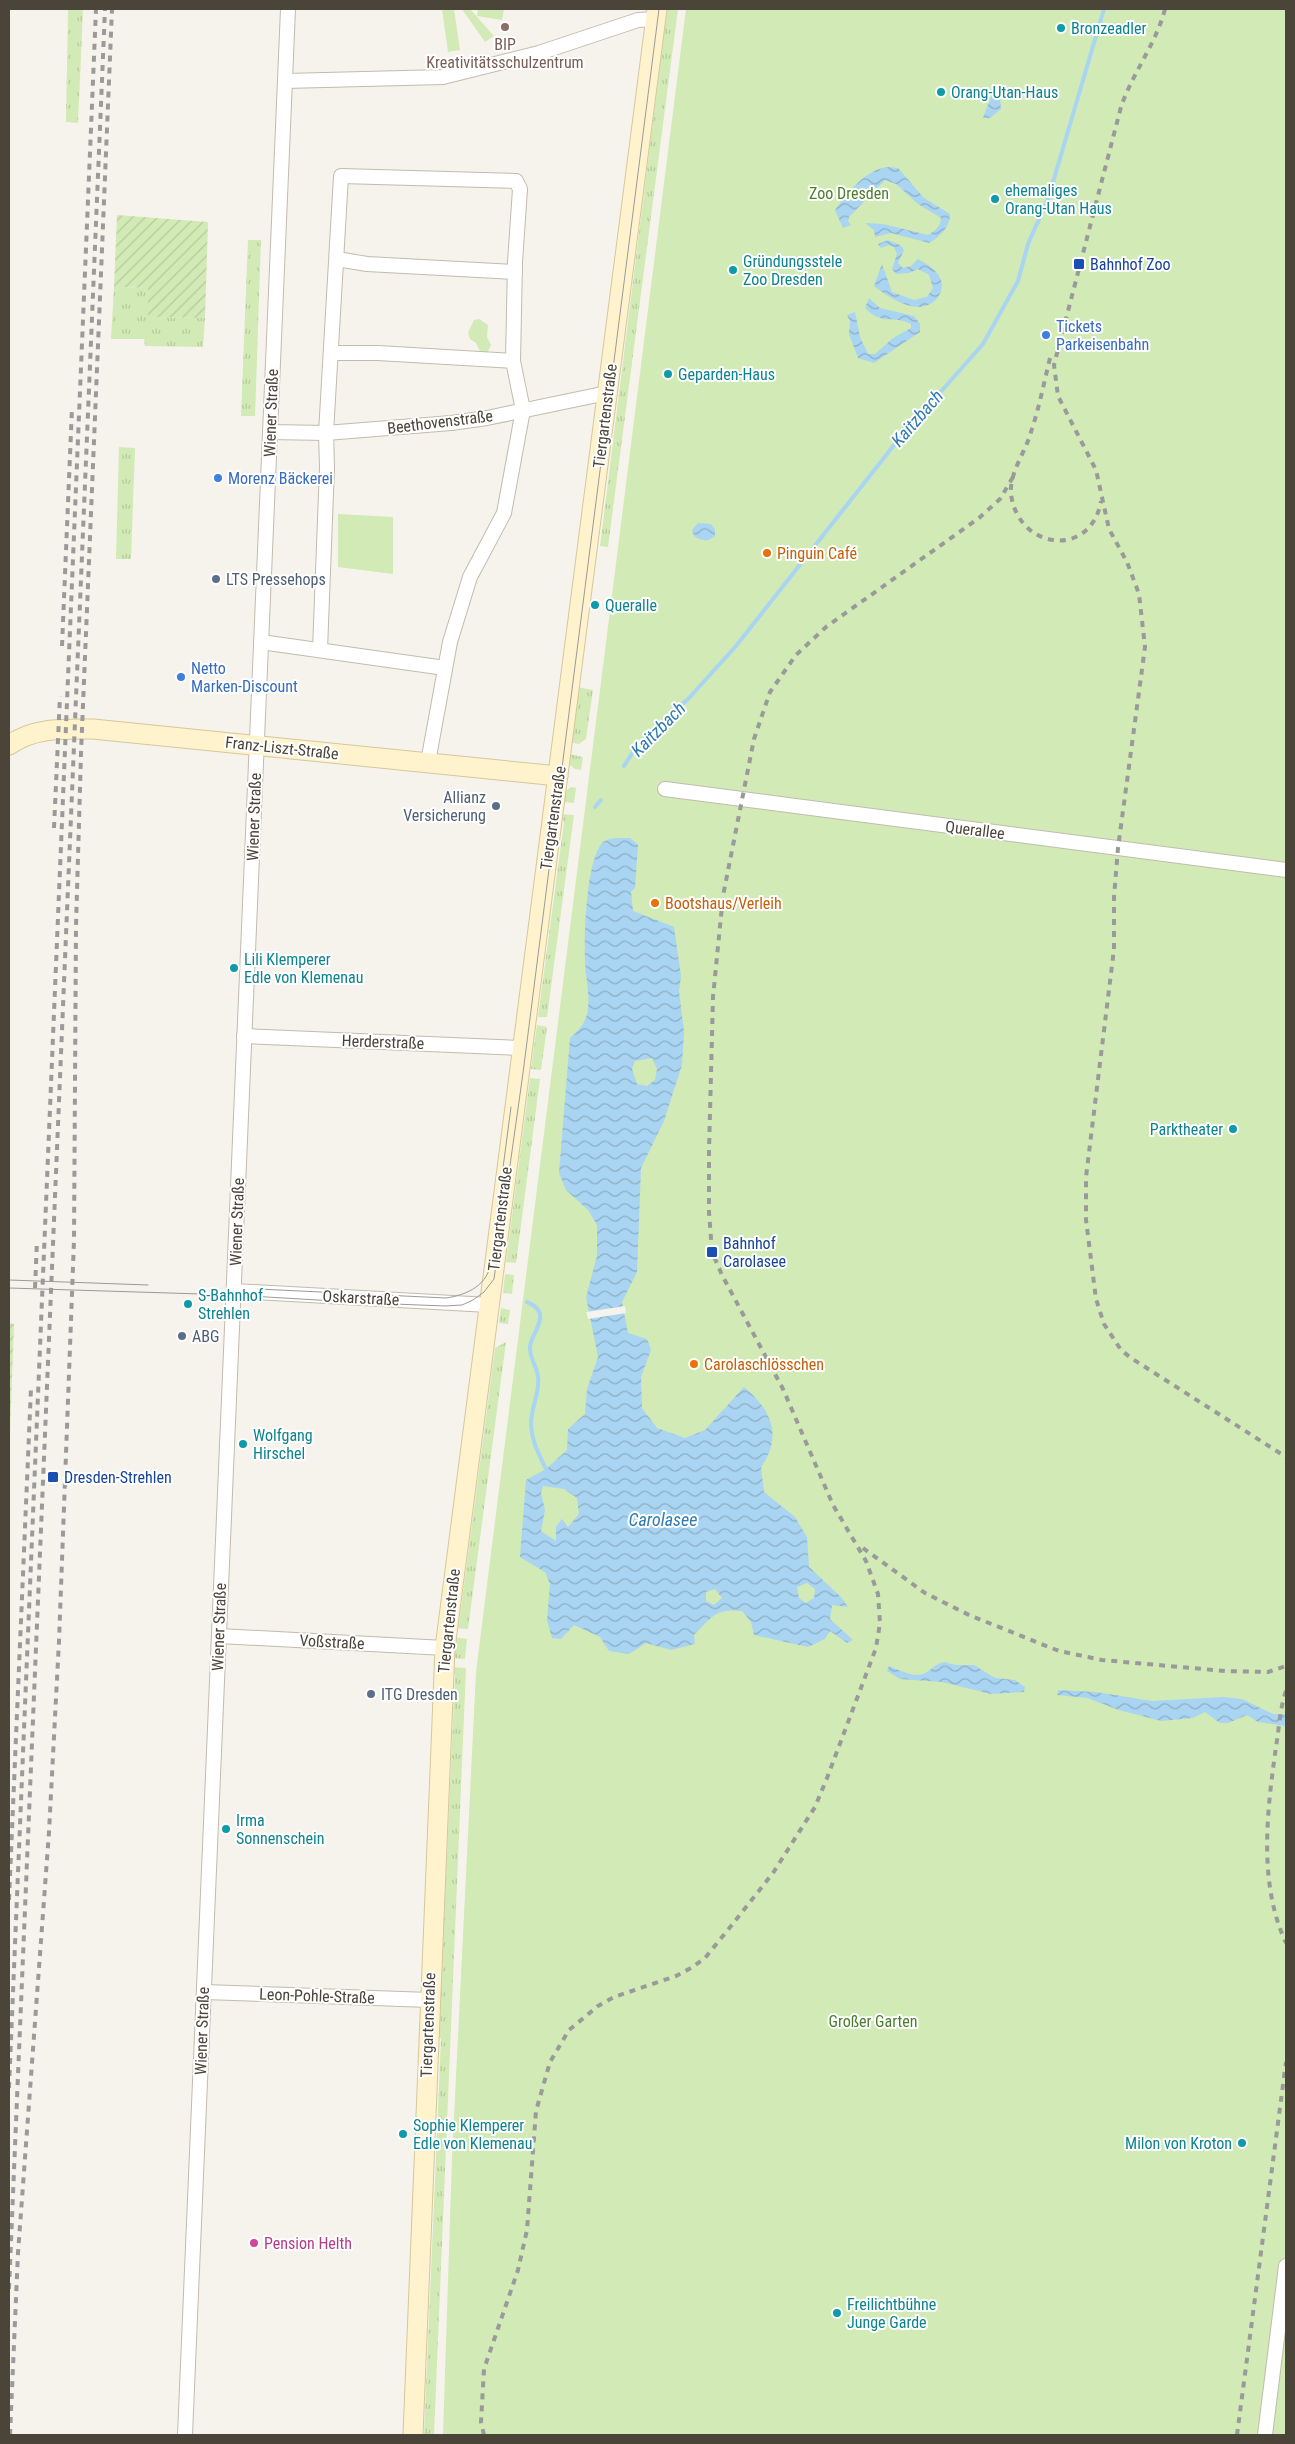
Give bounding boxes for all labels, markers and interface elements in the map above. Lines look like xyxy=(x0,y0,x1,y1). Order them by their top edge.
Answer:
place label: Bronzeadler xyxy=(1071,19,1146,38)
marker: BIP Kreativitätsschulzentrum xyxy=(499,21,511,33)
marker: Bronzeadler xyxy=(1055,22,1067,34)
place label: BIP Kreativitätsschulzentrum xyxy=(426,35,584,72)
place label: Orang-Utan-Haus xyxy=(951,83,1058,102)
marker: Orang-Utan-Haus xyxy=(935,86,947,98)
place label: ehemaliges Orang-Utan Haus xyxy=(1005,181,1112,218)
park label: Zoo Dresden xyxy=(809,184,889,203)
marker: ehemaliges Orang-Utan Haus xyxy=(989,193,1001,205)
place label: Gründungsstele Zoo Dresden xyxy=(743,252,842,289)
place label: Bahnhof Zoo xyxy=(1090,255,1171,274)
marker: Bahnhof Zoo xyxy=(1072,257,1086,271)
marker: Gründungsstele Zoo Dresden xyxy=(727,264,739,276)
place label: Tickets Parkeisenbahn xyxy=(1056,317,1149,354)
marker: Tickets Parkeisenbahn xyxy=(1040,329,1052,341)
street label: Tiergartenstraße xyxy=(589,363,621,469)
place label: Geparden-Haus xyxy=(678,365,775,384)
marker: Geparden-Haus xyxy=(662,368,674,380)
street label: Wiener Straße xyxy=(260,369,282,457)
water label: Kaitzbach xyxy=(887,385,947,451)
street label: Beethovenstraße xyxy=(386,406,494,438)
place label: Morenz Bäckerei xyxy=(228,469,333,488)
marker: Morenz Bäckerei xyxy=(212,472,224,484)
place label: Pinguin Café xyxy=(777,544,857,563)
marker: Pinguin Café xyxy=(761,547,773,559)
place label: LTS Pressehops xyxy=(226,570,326,589)
marker: LTS Pressehops xyxy=(210,573,222,585)
place label: Queralle xyxy=(605,596,657,615)
marker: Queralle xyxy=(589,599,601,611)
place label: Netto Marken-Discount xyxy=(191,659,298,696)
marker: Netto Marken-Discount xyxy=(175,671,187,683)
water label: Kaitzbach xyxy=(626,697,690,761)
street label: Franz-Liszt-Straße xyxy=(224,733,340,763)
street label: Tiergartenstraße xyxy=(536,765,570,871)
street label: Wiener Straße xyxy=(243,773,265,861)
place label: Allianz Versicherung xyxy=(403,788,486,825)
marker: Allianz Versicherung xyxy=(490,800,502,812)
street label: Querallee xyxy=(944,817,1006,843)
place label: Bootshaus/Verleih xyxy=(665,894,782,913)
marker: Bootshaus/Verleih xyxy=(649,897,661,909)
place label: Lili Klemperer Edle von Klemenau xyxy=(244,950,363,987)
marker: Lili Klemperer Edle von Klemenau xyxy=(228,962,240,974)
street label: Herderstraße xyxy=(341,1031,425,1053)
place label: Parktheater xyxy=(1150,1120,1223,1139)
marker: Parktheater xyxy=(1227,1123,1239,1135)
street label: Tiergartenstraße xyxy=(484,1166,516,1272)
street label: Wiener Straße xyxy=(226,1178,248,1266)
place label: Bahnhof Carolasee xyxy=(723,1234,786,1271)
marker: Bahnhof Carolasee xyxy=(705,1245,719,1259)
place label: S-Bahnhof Strehlen xyxy=(198,1286,263,1323)
street label: Oskarstraße xyxy=(322,1287,400,1309)
marker: S-Bahnhof Strehlen xyxy=(182,1298,194,1310)
place label: ABG xyxy=(192,1327,219,1346)
marker: ABG xyxy=(176,1330,188,1342)
place label: Carolaschlösschen xyxy=(704,1355,824,1374)
marker: Carolaschlösschen xyxy=(688,1358,700,1370)
place label: Wolfgang Hirschel xyxy=(253,1426,313,1463)
marker: Wolfgang Hirschel xyxy=(237,1438,249,1450)
place label: Dresden-Strehlen xyxy=(64,1468,172,1487)
marker: Dresden-Strehlen xyxy=(46,1470,60,1484)
water label: Carolasee xyxy=(629,1509,697,1530)
street label: Tiergartenstraße xyxy=(434,1568,464,1674)
street label: Wiener Straße xyxy=(208,1583,230,1671)
street label: Voßstraße xyxy=(299,1631,365,1653)
place label: ITG Dresden xyxy=(381,1685,458,1704)
marker: ITG Dresden xyxy=(365,1688,377,1700)
place label: Irma Sonnenschein xyxy=(236,1811,324,1848)
marker: Irma Sonnenschein xyxy=(220,1823,232,1835)
street label: Tiergartenstraße xyxy=(417,1972,439,2078)
street label: Leon-Pohle-Straße xyxy=(259,1984,375,2008)
street label: Wiener Straße xyxy=(191,1987,213,2075)
park label: Großer Garten xyxy=(829,2012,917,2031)
place label: Sophie Klemperer Edle von Klemenau xyxy=(413,2116,532,2153)
marker: Sophie Klemperer Edle von Klemenau xyxy=(397,2128,409,2140)
place label: Milon von Kroton xyxy=(1125,2134,1232,2153)
marker: Milon von Kroton xyxy=(1236,2137,1248,2149)
place label: Pension Helth xyxy=(264,2234,352,2253)
marker: Pension Helth xyxy=(248,2237,260,2249)
place label: Freilichtbühne Junge Garde xyxy=(847,2295,936,2332)
marker: Freilichtbühne Junge Garde xyxy=(831,2307,843,2319)

